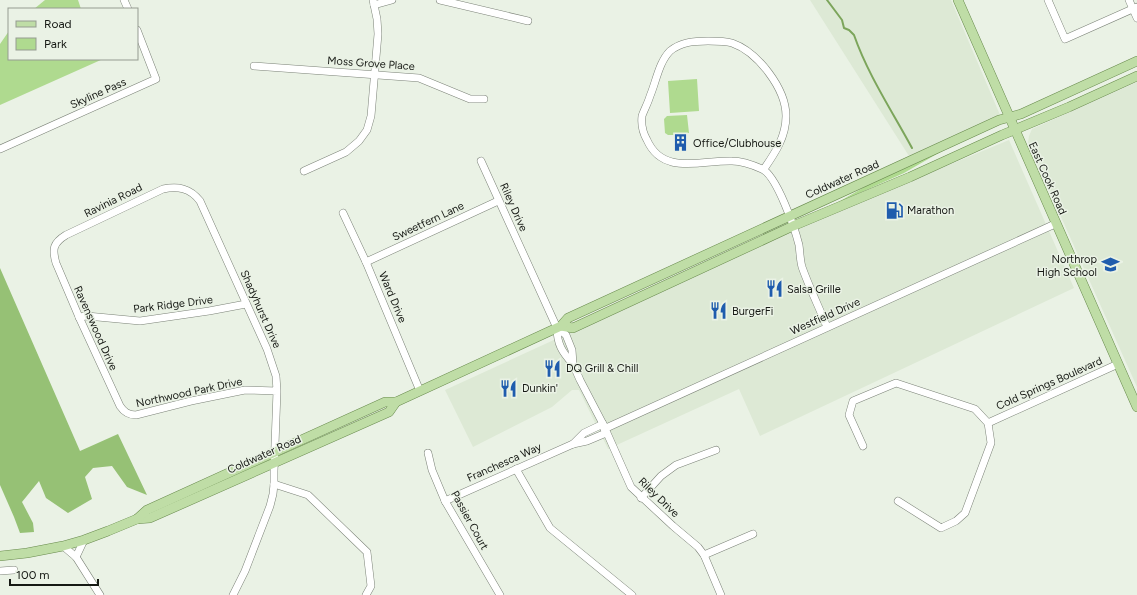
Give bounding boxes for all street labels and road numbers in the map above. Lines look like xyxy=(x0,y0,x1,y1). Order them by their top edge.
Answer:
street label: Moss Grove Place xyxy=(327,54,415,73)
street label: Skyline Pass xyxy=(68,75,128,112)
street label: East Cook Road xyxy=(1026,140,1069,217)
street label: Coldwater Road xyxy=(803,157,881,201)
street label: Ravinia Road xyxy=(82,181,144,220)
street label: Riley Drive xyxy=(497,181,530,233)
street label: Sweetfern Lane xyxy=(390,199,466,244)
street label: Shadyhurst Drive xyxy=(237,268,284,350)
street label: Ward Drive xyxy=(376,270,409,325)
street label: Ravenswood Drive xyxy=(71,284,120,372)
street label: Park Ridge Drive xyxy=(132,293,214,316)
street label: Westfield Drive xyxy=(788,295,862,338)
street label: Cold Springs Boulevard xyxy=(994,354,1104,413)
street label: Northwood Park Drive xyxy=(135,375,243,410)
street label: Coldwater Road xyxy=(225,432,303,476)
street label: Franchesca Way xyxy=(465,440,544,485)
street label: Riley Drive xyxy=(636,475,682,520)
street label: Passier Court xyxy=(448,488,491,552)

